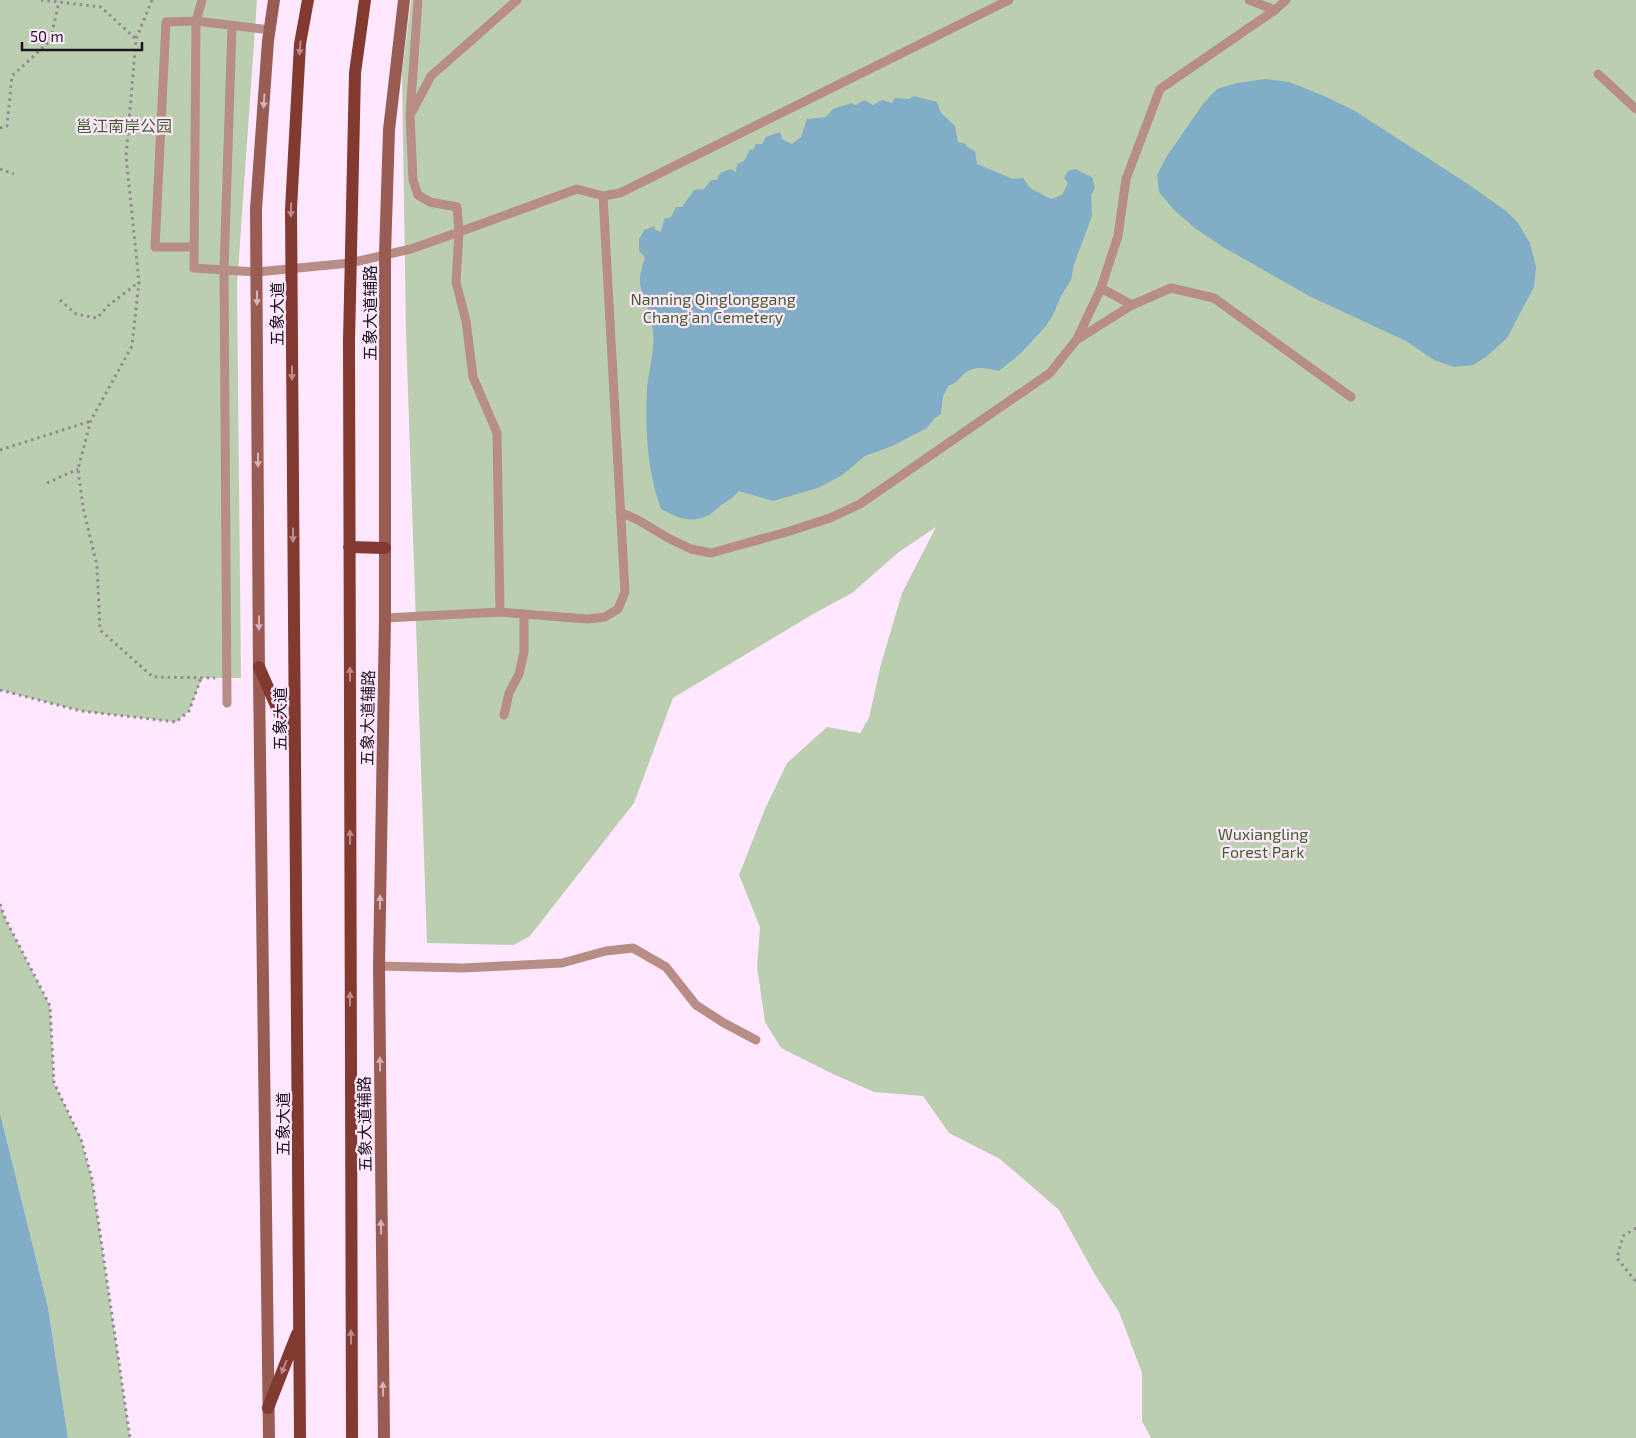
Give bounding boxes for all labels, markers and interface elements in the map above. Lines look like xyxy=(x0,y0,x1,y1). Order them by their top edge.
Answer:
scale bar xyxy=(22,20,142,52)
text: 50 m xyxy=(30,27,64,45)
one-way arrow xyxy=(296,40,304,56)
one-way arrow xyxy=(260,93,268,109)
park label: 邕江南岸公园 xyxy=(76,116,172,135)
one-way arrow xyxy=(287,202,295,218)
street label: 五象大道辅路 xyxy=(360,265,379,361)
street label: 五象大道 xyxy=(267,282,286,346)
park label: Nanning Qinglonggang Chang'an Cemetery xyxy=(630,289,796,326)
one-way arrow xyxy=(253,290,261,306)
one-way arrow xyxy=(288,365,296,381)
one-way arrow xyxy=(254,453,262,469)
one-way arrow xyxy=(289,527,297,543)
one-way arrow xyxy=(255,615,263,631)
one-way arrow xyxy=(346,666,354,682)
street label: 五象大道辅路 xyxy=(357,670,377,766)
street label: 五象大道 xyxy=(270,687,289,751)
park label: Wuxiangling Forest Park xyxy=(1218,824,1308,861)
one-way arrow xyxy=(346,829,354,845)
one-way arrow xyxy=(376,894,384,910)
one-way arrow xyxy=(346,991,354,1007)
one-way arrow xyxy=(376,1056,384,1072)
street label: 五象大道辅路 xyxy=(354,1076,374,1172)
street label: 五象大道 xyxy=(273,1092,292,1156)
one-way arrow xyxy=(377,1219,385,1235)
one-way arrow xyxy=(347,1329,355,1345)
one-way arrow xyxy=(280,1360,287,1375)
one-way arrow xyxy=(379,1381,387,1397)

